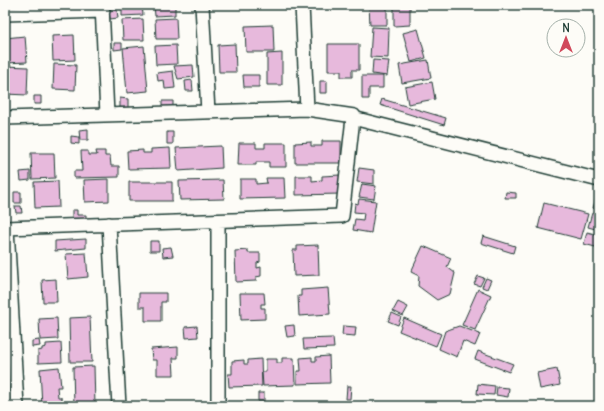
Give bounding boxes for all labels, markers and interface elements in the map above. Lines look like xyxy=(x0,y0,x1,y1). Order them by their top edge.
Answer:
north arrow xyxy=(546,18,586,58)
text: N xyxy=(562,21,570,35)

